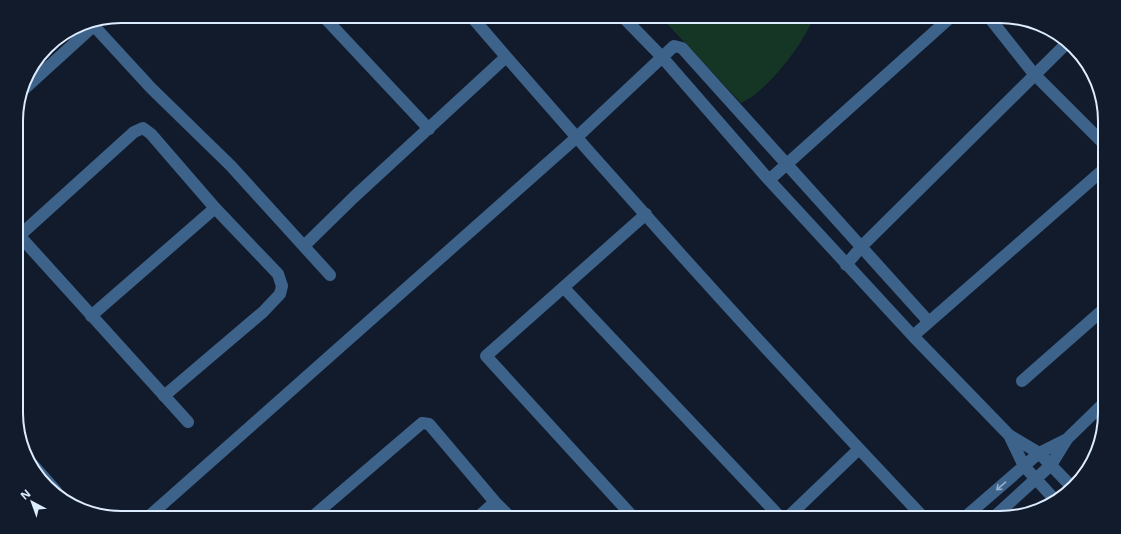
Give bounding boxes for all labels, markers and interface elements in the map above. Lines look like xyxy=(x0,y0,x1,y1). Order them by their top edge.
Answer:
one-way arrow xyxy=(996,481,1007,490)
north arrow xyxy=(12,482,52,522)
text: N xyxy=(17,485,33,503)

